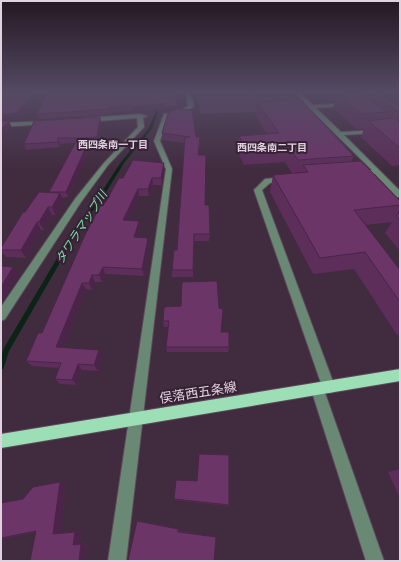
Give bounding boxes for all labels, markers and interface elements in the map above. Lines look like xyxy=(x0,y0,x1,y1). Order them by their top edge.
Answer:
district label: 西四条南一丁目 xyxy=(78,137,148,151)
district label: 西四条南二丁目 xyxy=(237,140,307,154)
water label: タワラマップ川 xyxy=(51,185,112,267)
street label: 俣落西五条線 xyxy=(158,377,238,407)

